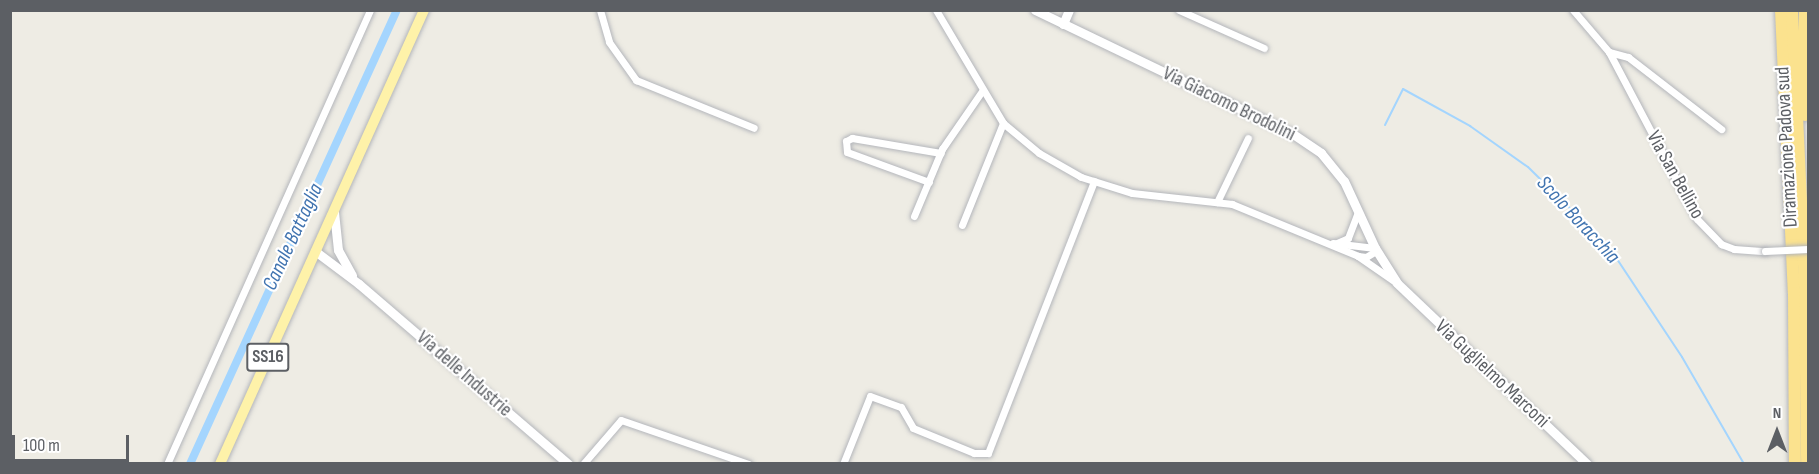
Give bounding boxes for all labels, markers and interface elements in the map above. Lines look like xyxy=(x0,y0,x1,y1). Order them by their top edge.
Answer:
street label: Via Giacomo Brodolini xyxy=(1159,61,1299,147)
street label: Diramazione Padova sud xyxy=(1771,66,1803,228)
street label: Via San Bellino xyxy=(1641,127,1709,223)
water label: Scolo Boracchia xyxy=(1531,171,1625,269)
water label: Canale Battaglia xyxy=(257,180,329,294)
street label: Via Guglielmo Marconi xyxy=(1430,315,1554,433)
street label: Via delle Industrie xyxy=(411,326,517,422)
road number: SS16 xyxy=(246,342,290,372)
north arrow xyxy=(1747,402,1807,462)
text: N xyxy=(1773,404,1781,423)
scale bar xyxy=(15,423,132,461)
text: 100 m xyxy=(23,435,60,456)

